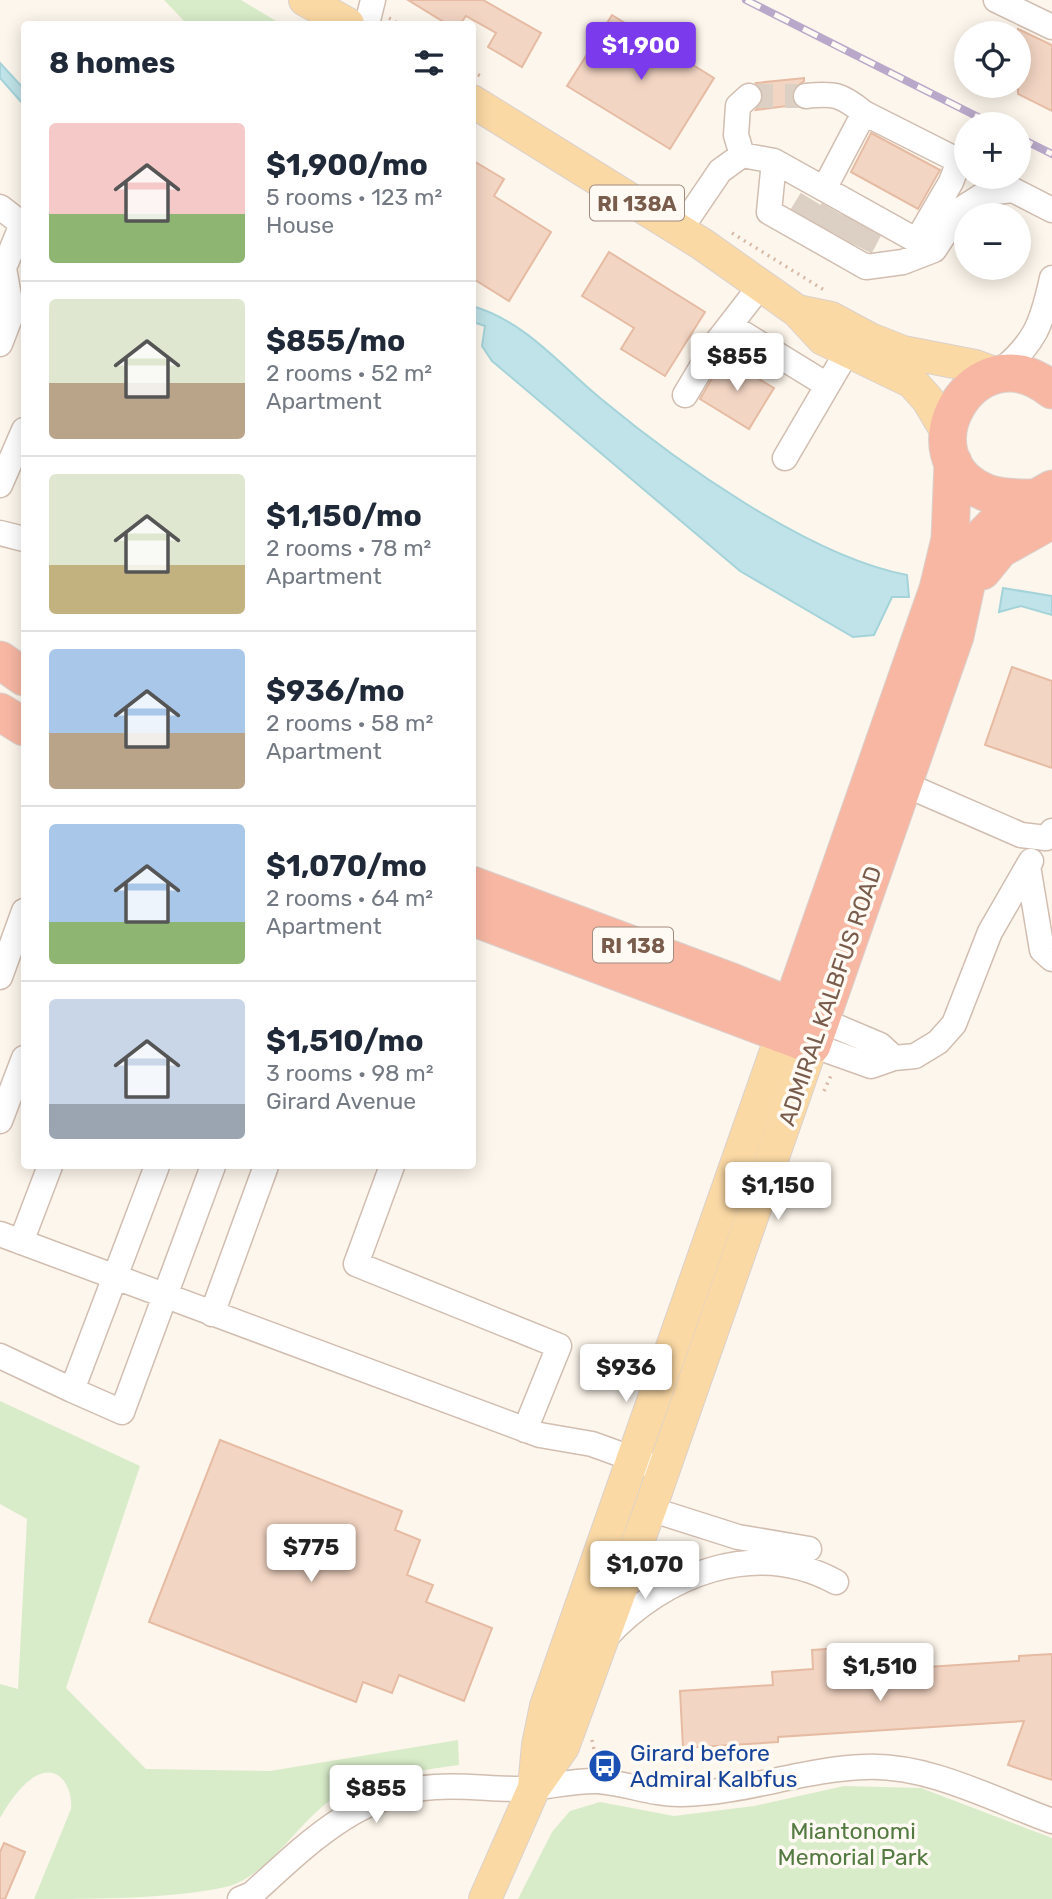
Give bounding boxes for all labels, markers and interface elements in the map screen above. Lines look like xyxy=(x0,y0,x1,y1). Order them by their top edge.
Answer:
map controls xyxy=(954,21,1031,280)
button: locate xyxy=(954,21,1031,98)
pin: $1,900 xyxy=(584,22,698,82)
text: $1,900 xyxy=(602,31,680,59)
icon: filters xyxy=(410,44,448,82)
text: 8 homes xyxy=(49,45,175,81)
button: + xyxy=(954,112,1031,189)
text: $1,900/mo xyxy=(266,147,428,183)
icon: home xyxy=(105,151,189,235)
text: 5 rooms · 123 m² xyxy=(266,183,442,211)
road number: RI 138A xyxy=(590,186,684,220)
button: − xyxy=(954,203,1031,280)
text: House xyxy=(266,211,334,239)
text: $855/mo xyxy=(266,323,405,359)
icon: home xyxy=(105,327,189,411)
pin: $855 xyxy=(696,334,778,393)
text: $855 xyxy=(707,342,767,370)
text: 2 rooms · 52 m² xyxy=(266,359,432,387)
text: Apartment xyxy=(266,387,382,415)
text: $1,150/mo xyxy=(266,498,422,534)
icon: home xyxy=(105,502,189,586)
text: 2 rooms · 78 m² xyxy=(266,534,431,562)
text: Apartment xyxy=(266,562,382,590)
text: $936/mo xyxy=(266,673,405,709)
icon: home xyxy=(105,677,189,761)
text: 2 rooms · 58 m² xyxy=(266,709,433,737)
text: Apartment xyxy=(266,737,382,765)
text: $1,070/mo xyxy=(266,848,427,884)
icon: home xyxy=(105,852,189,936)
street label: ADMIRAL KALBFUS ROAD xyxy=(772,862,888,1130)
text: 2 rooms · 64 m² xyxy=(266,884,433,912)
text: Apartment xyxy=(266,912,382,940)
road number: RI 138 xyxy=(593,928,673,962)
text: $1,510/mo xyxy=(266,1023,424,1059)
icon: home xyxy=(105,1027,189,1111)
text: 3 rooms · 98 m² xyxy=(266,1059,434,1087)
text: Girard Avenue xyxy=(266,1087,416,1115)
pin: $1,150 xyxy=(721,1162,835,1222)
text: $1,150 xyxy=(741,1171,815,1199)
pin: $936 xyxy=(585,1344,667,1404)
text: $936 xyxy=(596,1353,656,1381)
pin: $775 xyxy=(270,1524,352,1584)
text: $775 xyxy=(283,1533,339,1561)
pin: $1,070 xyxy=(588,1542,702,1601)
text: $1,070 xyxy=(606,1550,684,1578)
pin: $1,510 xyxy=(823,1644,937,1703)
text: $1,510 xyxy=(843,1652,917,1680)
place label: Girard before Admiral Kalbfus xyxy=(630,1739,797,1793)
bus stop icon: Girard before Admiral Kalbfus xyxy=(586,1747,624,1785)
pin: $855 xyxy=(335,1766,417,1825)
text: $855 xyxy=(346,1774,406,1802)
park label: Miantonomi Memorial Park xyxy=(778,1817,929,1871)

